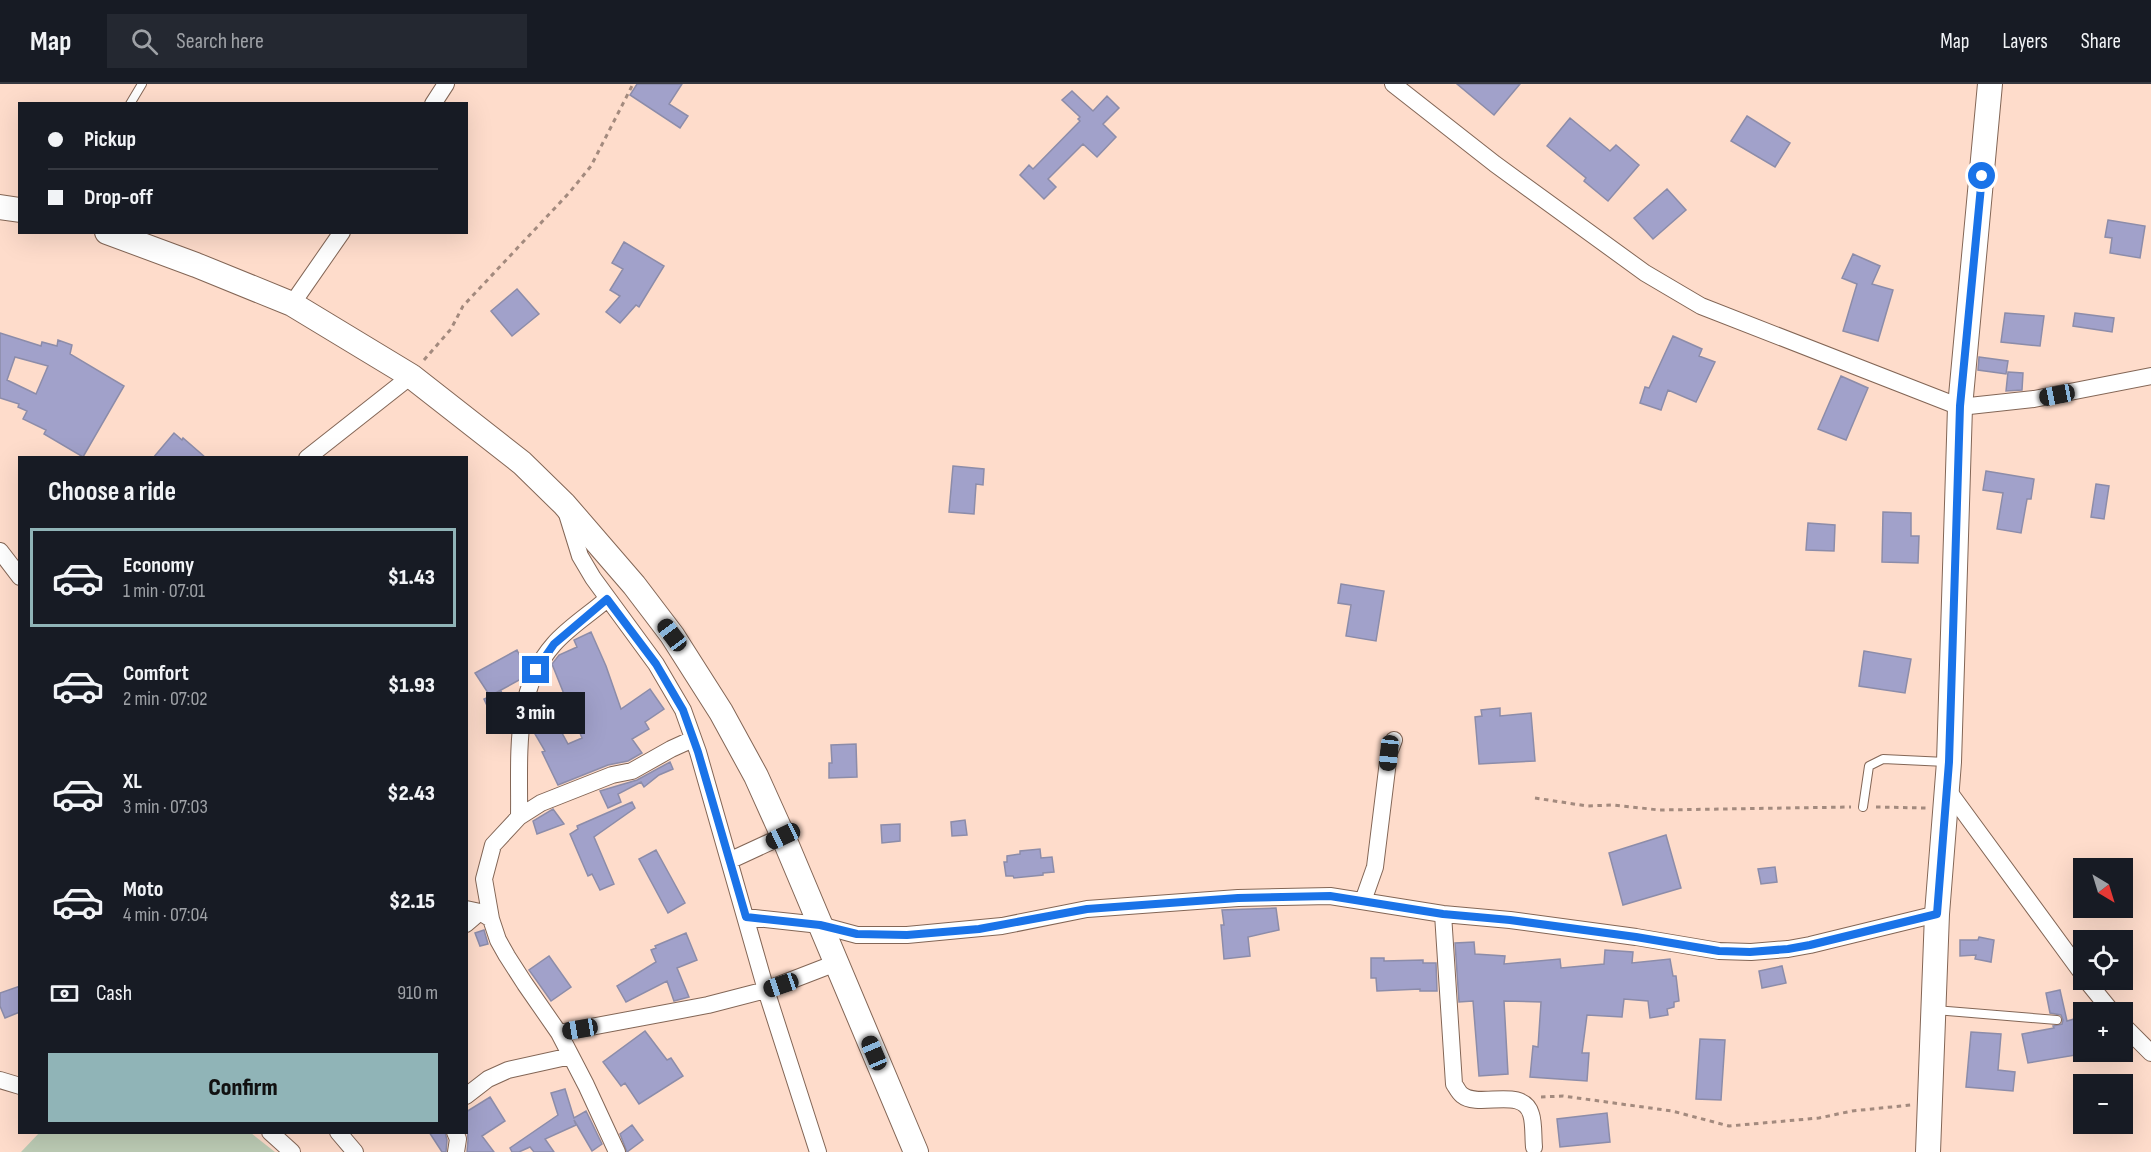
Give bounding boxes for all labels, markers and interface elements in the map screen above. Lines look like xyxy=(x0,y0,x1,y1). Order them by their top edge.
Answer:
search box xyxy=(107,14,527,68)
text: Map xyxy=(30,25,71,58)
icon: search xyxy=(128,25,161,58)
text: Search here xyxy=(176,28,264,55)
text: Map xyxy=(1940,29,1969,54)
text: Layers xyxy=(2002,29,2048,54)
text: Share xyxy=(2081,29,2121,54)
text: Pickup xyxy=(84,126,136,153)
route start xyxy=(1968,162,1995,189)
text: Drop-off xyxy=(84,184,153,211)
car xyxy=(2038,383,2076,407)
text: Choose a ride xyxy=(48,476,176,508)
icon: car xyxy=(51,551,105,605)
text: Economy xyxy=(123,552,194,579)
text: $1.43 xyxy=(388,564,435,591)
text: 1 min · 07:01 xyxy=(123,579,205,603)
car xyxy=(654,615,690,655)
route end xyxy=(522,656,549,683)
icon: car xyxy=(51,659,105,713)
text: Comfort xyxy=(123,660,189,687)
text: $1.93 xyxy=(388,672,435,699)
text: 2 min · 07:02 xyxy=(123,687,208,711)
callout: 3 min xyxy=(486,691,586,733)
text: 3 min xyxy=(516,701,555,725)
car xyxy=(1378,734,1400,772)
icon: car xyxy=(51,767,105,821)
text: XL xyxy=(123,768,142,795)
text: $2.43 xyxy=(387,780,435,807)
text: 3 min · 07:03 xyxy=(123,795,208,819)
car xyxy=(763,820,803,852)
north arrow xyxy=(2073,858,2133,918)
map controls xyxy=(2073,858,2133,1134)
icon: car xyxy=(51,875,105,929)
text: Moto xyxy=(123,876,163,903)
text: $2.15 xyxy=(389,888,435,915)
text: 4 min · 07:04 xyxy=(123,903,208,927)
button: locate xyxy=(2073,930,2133,990)
car xyxy=(761,971,801,999)
icon: cash xyxy=(48,977,81,1010)
text: Cash xyxy=(96,980,132,1007)
text: 910 m xyxy=(397,981,438,1005)
button: + xyxy=(2073,1002,2133,1062)
car xyxy=(561,1017,599,1041)
car xyxy=(859,1033,889,1073)
button: Confirm xyxy=(48,1053,438,1122)
button: − xyxy=(2073,1074,2133,1134)

